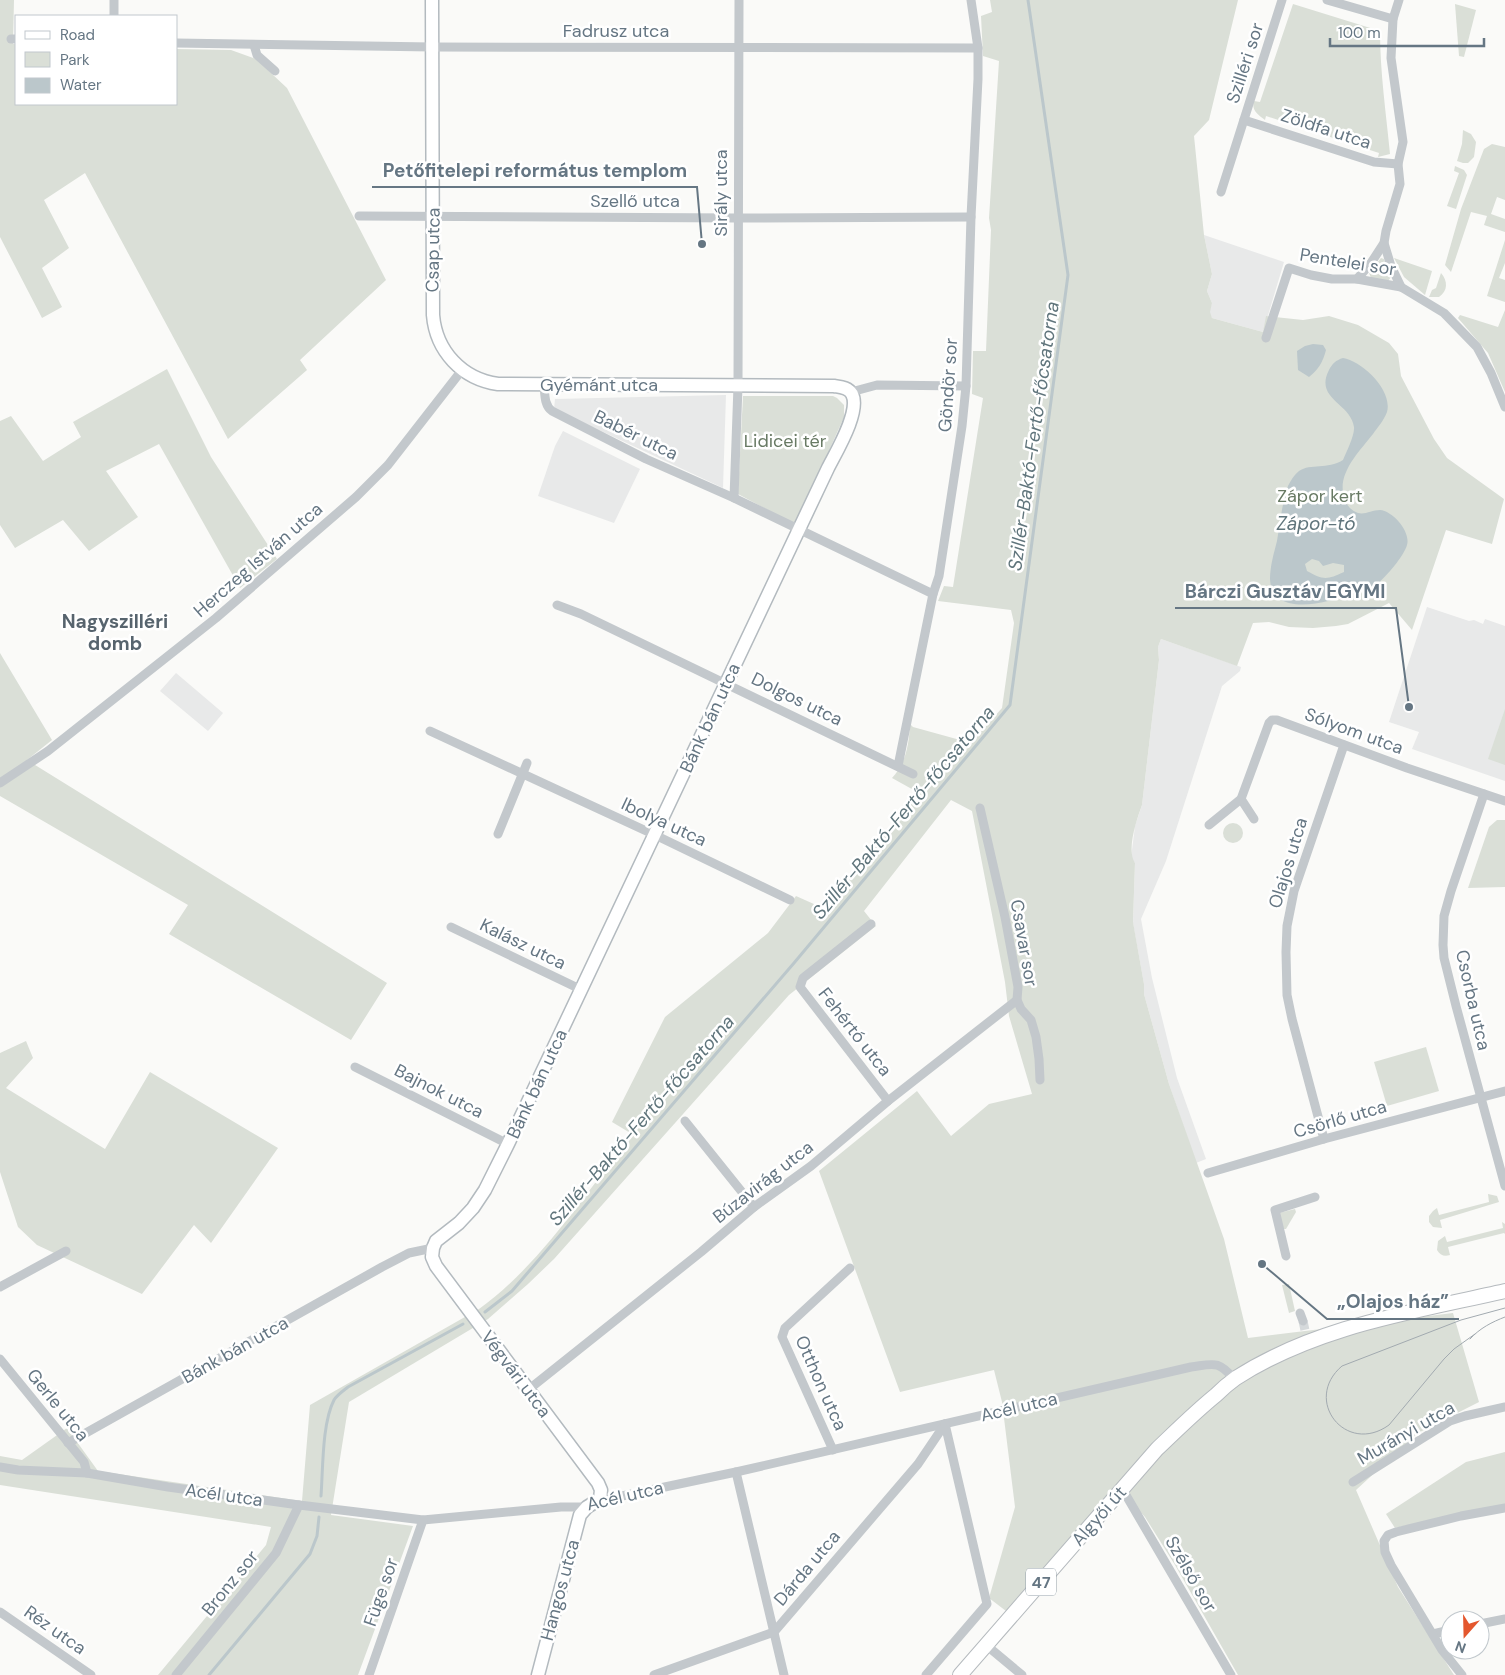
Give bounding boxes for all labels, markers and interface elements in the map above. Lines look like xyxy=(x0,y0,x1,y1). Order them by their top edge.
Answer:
legend xyxy=(15,15,178,105)
scale bar xyxy=(1330,15,1484,47)
street label: Fadrusz utca xyxy=(563,19,669,43)
street label: Szilléri sor xyxy=(1221,19,1269,106)
text: 100 m xyxy=(1338,23,1381,43)
text: Road xyxy=(60,25,95,45)
text: Park xyxy=(60,50,90,70)
text: Water xyxy=(60,75,102,95)
street label: Zöldfa utca xyxy=(1278,103,1374,155)
street label: Sirály utca xyxy=(709,149,733,237)
callout: Petőfitelepi református templom xyxy=(372,153,697,187)
text: Petőfitelepi református templom xyxy=(383,158,687,183)
street label: Szellő utca xyxy=(590,189,680,213)
street label: Csap utca xyxy=(420,207,446,293)
street label: Pentelei sor xyxy=(1298,243,1398,282)
water label: Szillér-Baktó-Fertő-főcsatorna xyxy=(1002,300,1065,572)
street label: Göndör sor xyxy=(933,337,963,433)
street label: Gyémánt utca xyxy=(540,373,658,397)
street label: Babér utca xyxy=(590,404,682,466)
park label: Lidicei tér xyxy=(744,429,827,453)
park label: Zápor kert xyxy=(1277,484,1363,508)
street label: Herczeg István utca xyxy=(188,497,328,623)
water label: Zápor-tó xyxy=(1276,511,1356,536)
callout: Bárczi Gusztáv EGYMI xyxy=(1175,574,1396,608)
text: Bárczi Gusztáv EGYMI xyxy=(1185,579,1385,604)
district label: Nagyszilléri domb xyxy=(62,609,168,656)
street label: Bánk bán utca xyxy=(674,659,746,777)
street label: Dolgos utca xyxy=(747,667,847,731)
water label: Szillér-Baktó-Fertő-főcsatorna xyxy=(806,700,1000,924)
street label: Sólyom utca xyxy=(1302,702,1406,760)
street label: Ibolya utca xyxy=(618,792,710,852)
street label: Olajos utca xyxy=(1263,815,1313,911)
street label: Csavar sor xyxy=(1005,898,1044,989)
street label: Kalász utca xyxy=(476,913,570,975)
street label: Csorba utca xyxy=(1450,947,1496,1053)
street label: Fehértó utca xyxy=(813,983,897,1081)
water label: Szillér-Baktó-Fertő-főcsatorna xyxy=(543,1010,740,1231)
street label: Bánk bán utca xyxy=(501,1025,573,1143)
street label: Bajnok utca xyxy=(390,1058,488,1124)
street label: Csörlő utca xyxy=(1291,1094,1389,1144)
street label: Búzavirág utca xyxy=(708,1135,818,1229)
callout: „Olajos ház” xyxy=(1327,1285,1459,1319)
text: „Olajos ház” xyxy=(1337,1289,1449,1314)
street label: Bánk bán utca xyxy=(177,1311,293,1389)
street label: Végvári utca xyxy=(475,1326,557,1422)
street label: Otthon utca xyxy=(789,1332,853,1434)
street label: Gerle utca xyxy=(21,1364,95,1446)
street label: Acél utca xyxy=(978,1387,1060,1427)
street label: Murányi utca xyxy=(1353,1396,1459,1470)
street label: Acél utca xyxy=(584,1476,666,1516)
street label: Acél utca xyxy=(184,1478,264,1512)
street label: Algyői út xyxy=(1066,1481,1132,1551)
street label: Dárda utca xyxy=(768,1525,846,1611)
street label: Szélső sor xyxy=(1160,1532,1223,1617)
street label: Hangos utca xyxy=(535,1537,585,1643)
street label: Bronz sor xyxy=(196,1545,264,1621)
street label: Füge sor xyxy=(358,1554,404,1629)
road number: 47 xyxy=(1026,1568,1056,1595)
street label: Réz utca xyxy=(19,1600,91,1660)
north arrow xyxy=(1440,1610,1490,1660)
text: N xyxy=(1453,1637,1468,1657)

